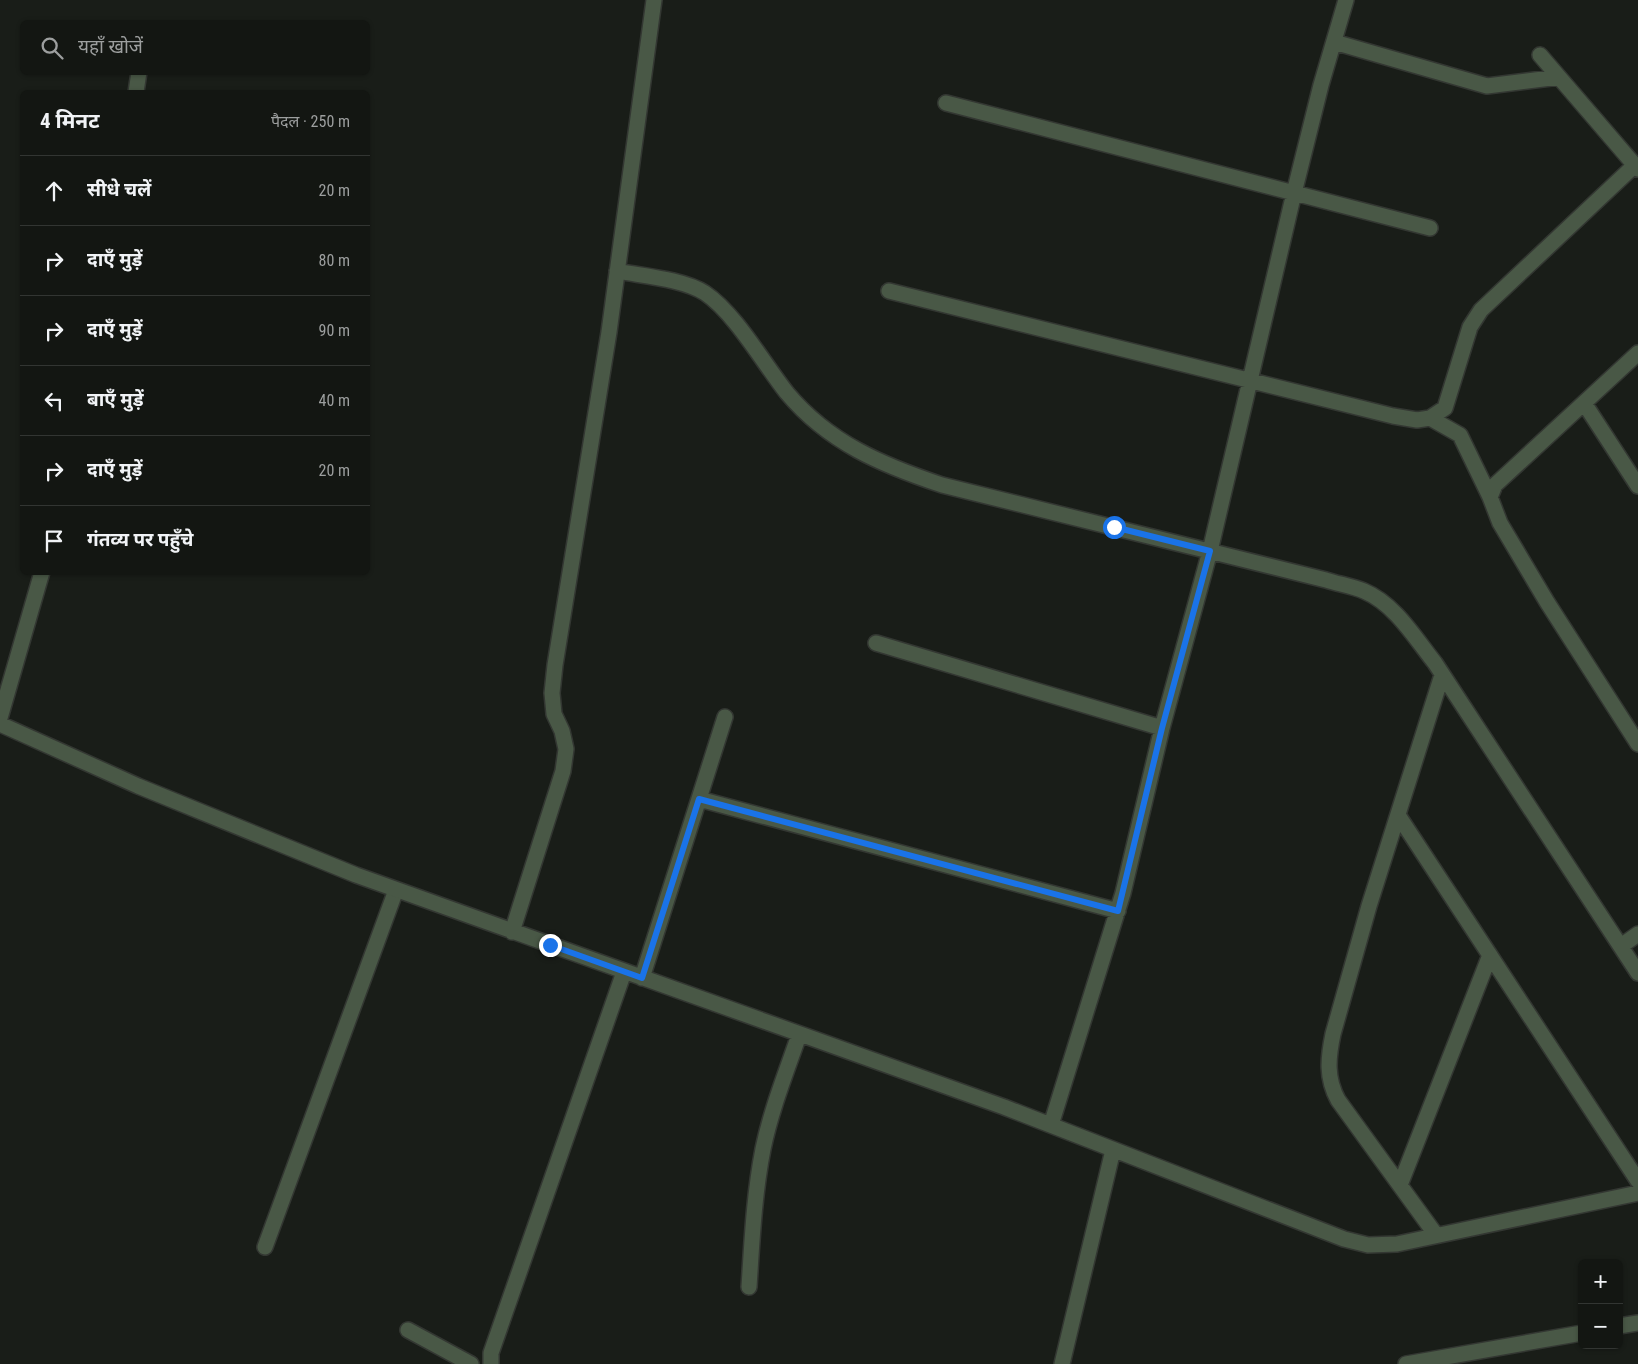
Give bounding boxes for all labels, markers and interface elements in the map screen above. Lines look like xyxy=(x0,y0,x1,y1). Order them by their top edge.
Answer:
search box xyxy=(20,20,370,75)
icon: search xyxy=(38,34,66,62)
text: यहाँ खोजें xyxy=(78,35,143,58)
text: 4 मिनट xyxy=(40,109,100,133)
text: पैदल · 250 m xyxy=(271,112,350,131)
icon: ahead xyxy=(40,177,68,205)
text: सीधे चलें xyxy=(87,178,151,201)
text: 20 m xyxy=(318,181,350,200)
icon: right xyxy=(40,247,68,275)
text: दाएँ मुड़ें xyxy=(87,248,142,271)
text: 80 m xyxy=(318,251,350,270)
icon: right xyxy=(40,317,68,345)
text: दाएँ मुड़ें xyxy=(87,318,142,341)
text: 90 m xyxy=(318,321,350,340)
icon: left xyxy=(40,387,68,415)
text: बाएँ मुड़ें xyxy=(87,388,143,411)
text: 40 m xyxy=(318,391,350,410)
icon: right xyxy=(40,457,68,485)
text: दाएँ मुड़ें xyxy=(87,458,142,481)
text: 20 m xyxy=(318,461,350,480)
route start xyxy=(1103,516,1126,539)
icon: arrive xyxy=(40,527,68,555)
text: गंतव्य पर पहुँचे xyxy=(87,528,193,551)
route end xyxy=(539,934,562,957)
map controls xyxy=(1578,1259,1623,1349)
button: + xyxy=(1578,1259,1623,1304)
button: − xyxy=(1578,1304,1623,1349)

